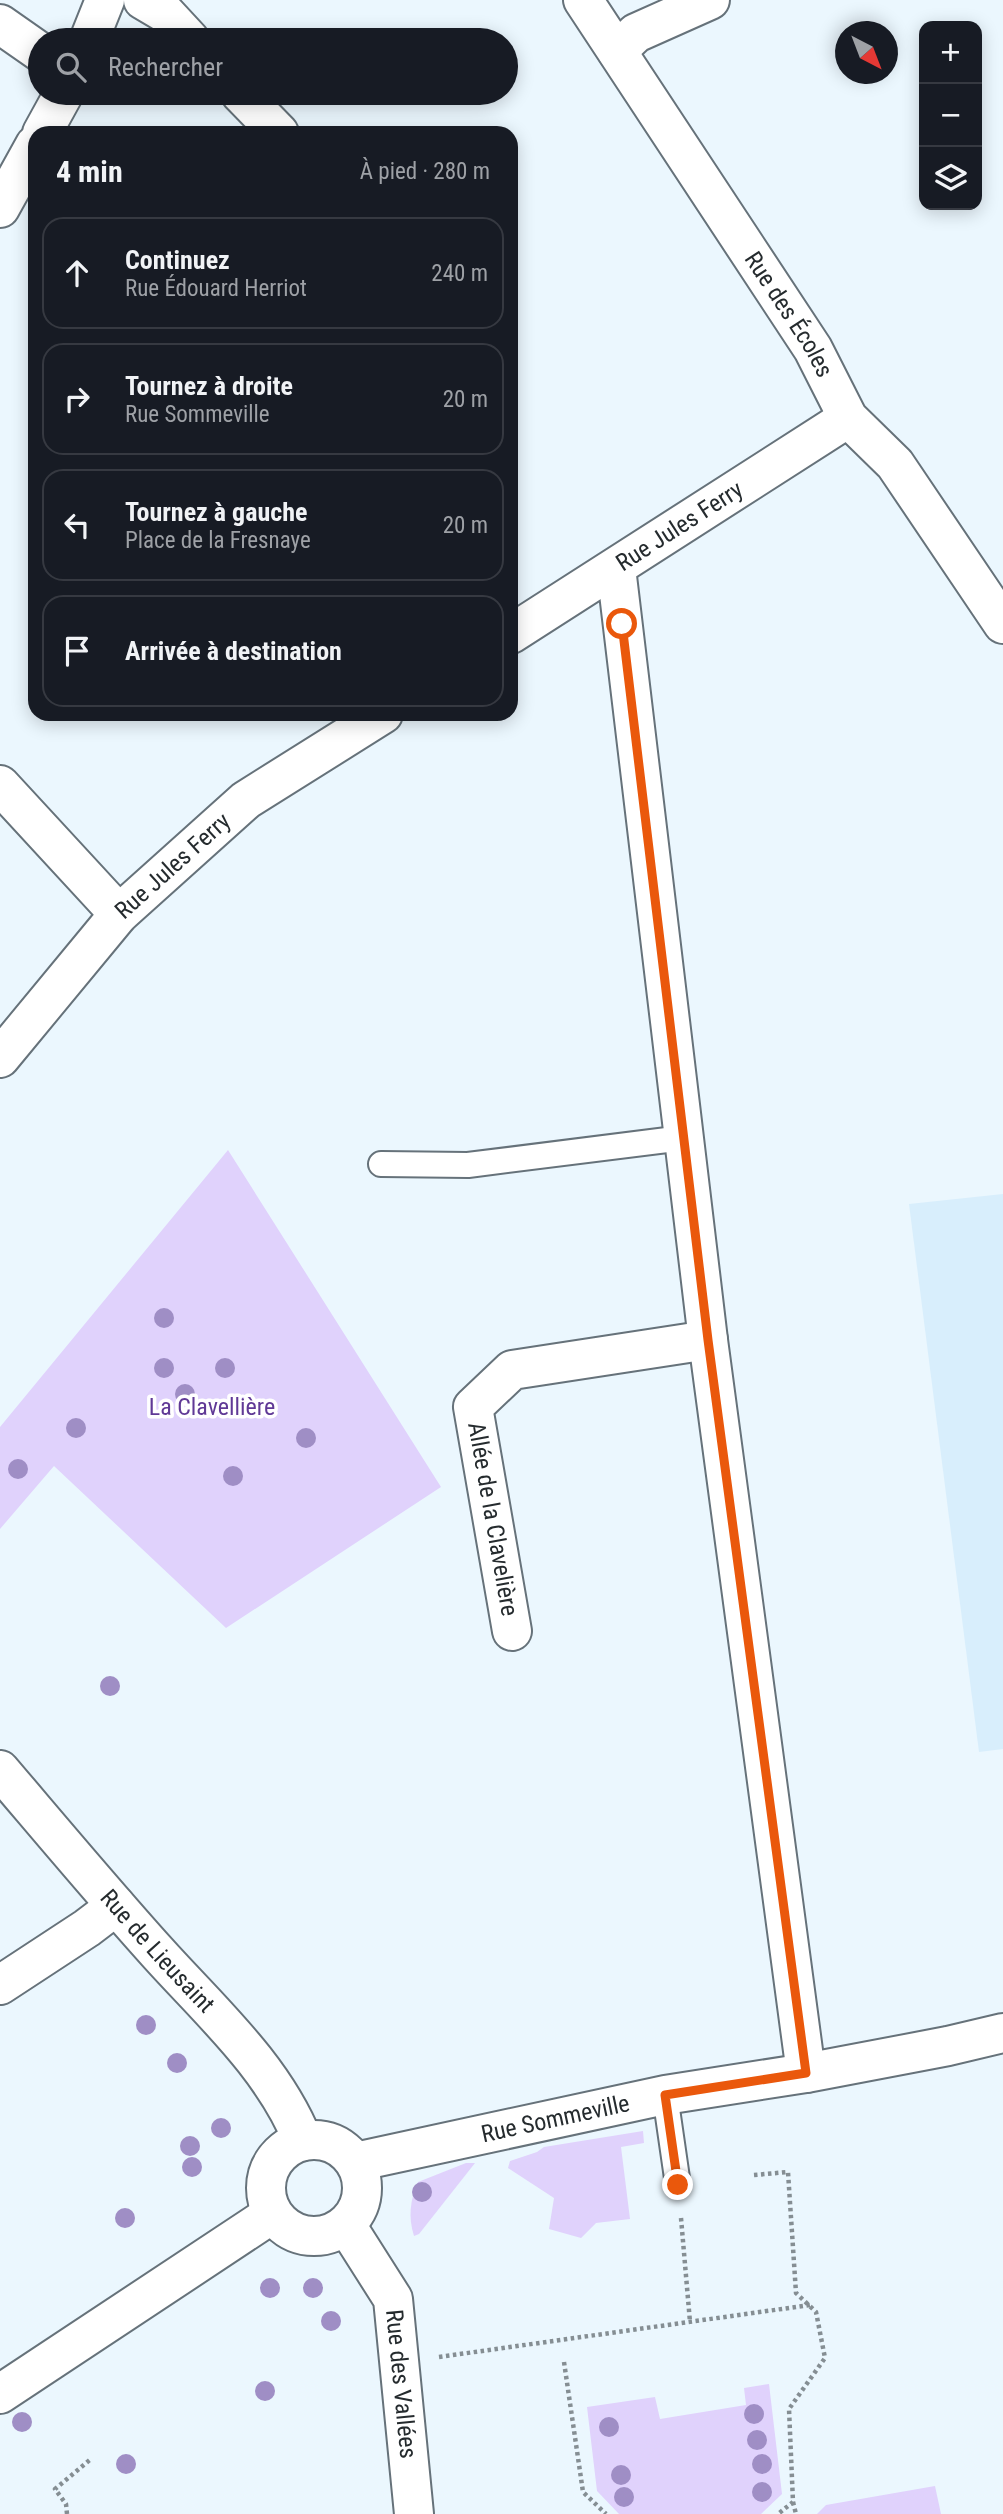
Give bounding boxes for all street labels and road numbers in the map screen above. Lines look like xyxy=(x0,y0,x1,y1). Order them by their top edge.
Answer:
street label: Rue des Écoles xyxy=(739,246,839,382)
street label: Rue Jules Ferry xyxy=(611,475,748,577)
street label: Rue Jules Ferry xyxy=(109,807,236,925)
street label: Allée de la Clavelière xyxy=(462,1420,524,1618)
street label: Rue de Lieusaint xyxy=(94,1884,220,2018)
street label: Rue Sommeville xyxy=(479,2089,632,2148)
street label: Rue des Vallées xyxy=(380,2308,423,2460)

